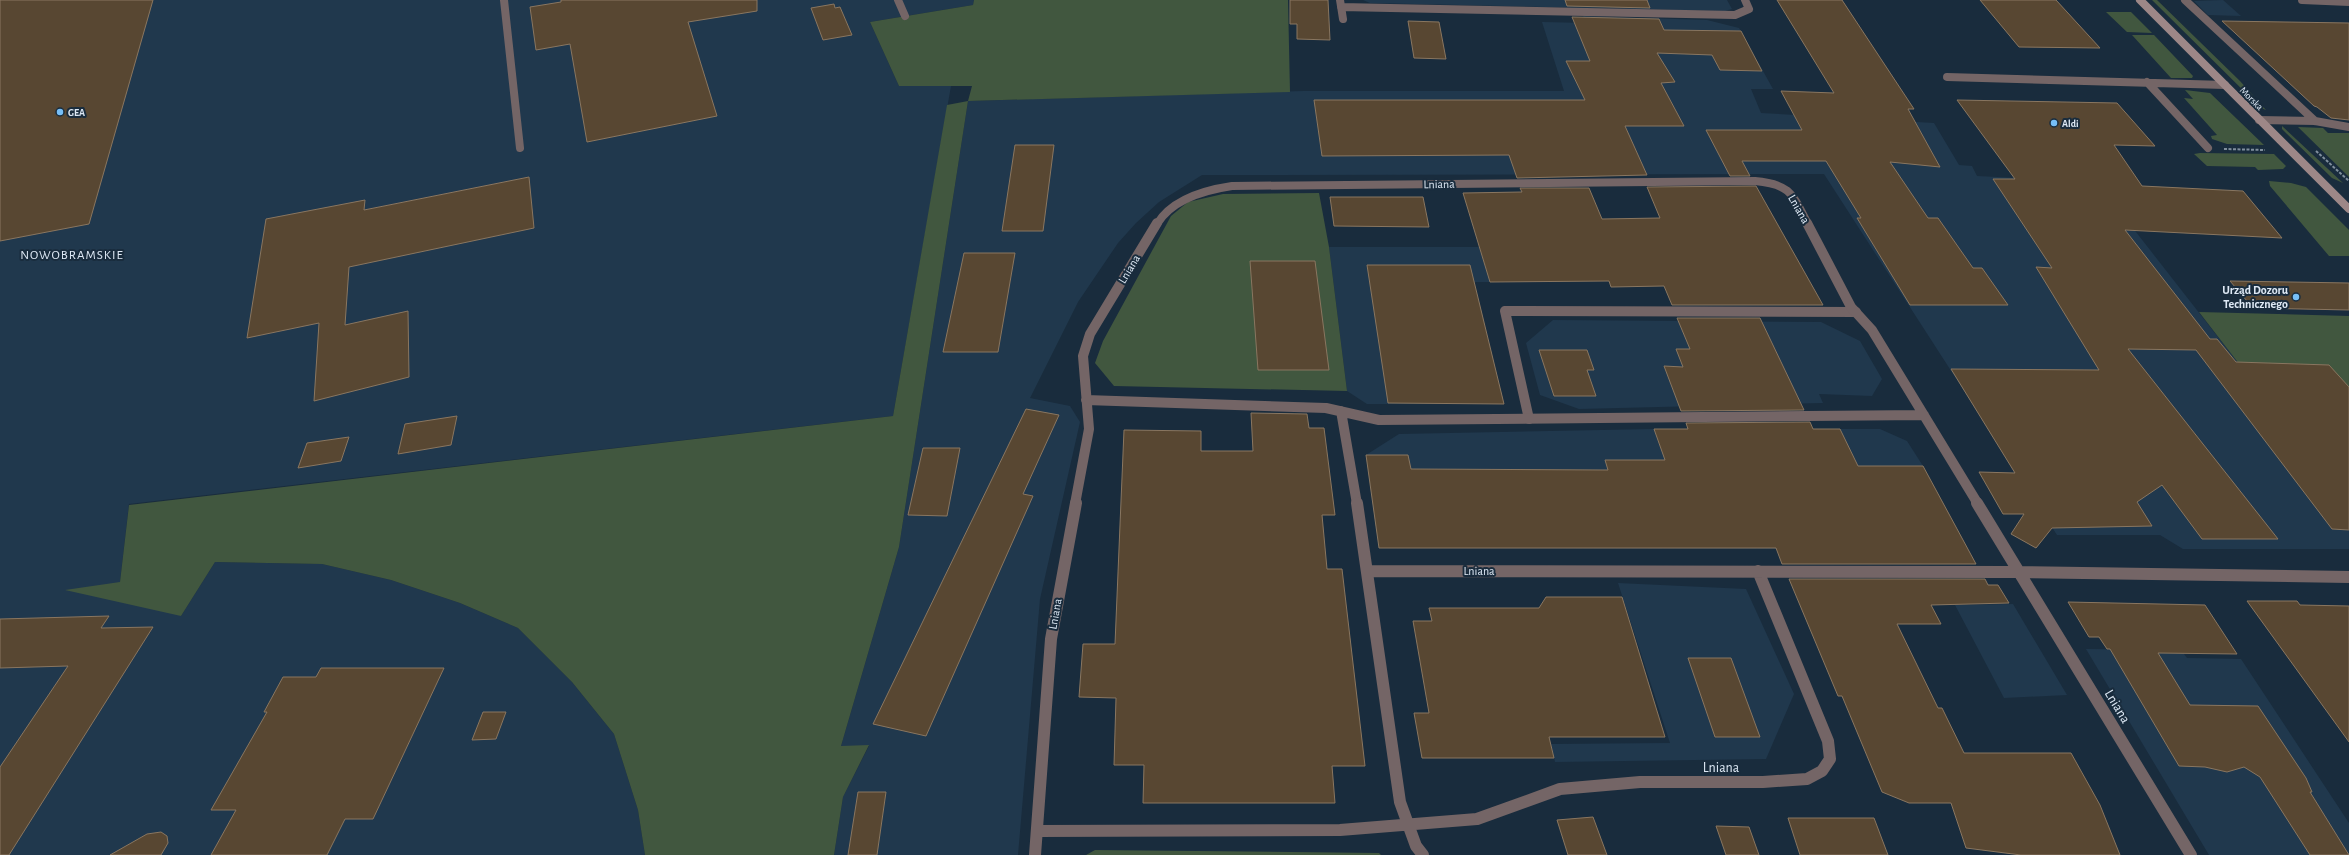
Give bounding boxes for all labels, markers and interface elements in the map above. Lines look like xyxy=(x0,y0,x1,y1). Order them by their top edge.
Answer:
street label: Morska xyxy=(2238,85,2265,113)
marker: GEA xyxy=(55,107,65,117)
place label: GEA xyxy=(68,108,85,118)
marker: Aldi xyxy=(2049,118,2059,128)
place label: Aldi xyxy=(2062,119,2079,129)
street label: Lniana xyxy=(1423,178,1455,190)
street label: Lniana xyxy=(1786,192,1812,226)
district label: NOWOBRAMSKIE xyxy=(20,249,124,262)
street label: Lniana xyxy=(1116,252,1142,285)
place label: Urząd Dozoru Technicznego xyxy=(2222,284,2289,310)
marker: Urząd Dozoru Technicznego xyxy=(2291,292,2301,302)
street label: Lniana xyxy=(1463,565,1495,577)
street label: Lniana xyxy=(1046,597,1064,630)
street label: Lniana xyxy=(2102,687,2133,726)
street label: Lniana xyxy=(1703,761,1740,775)

